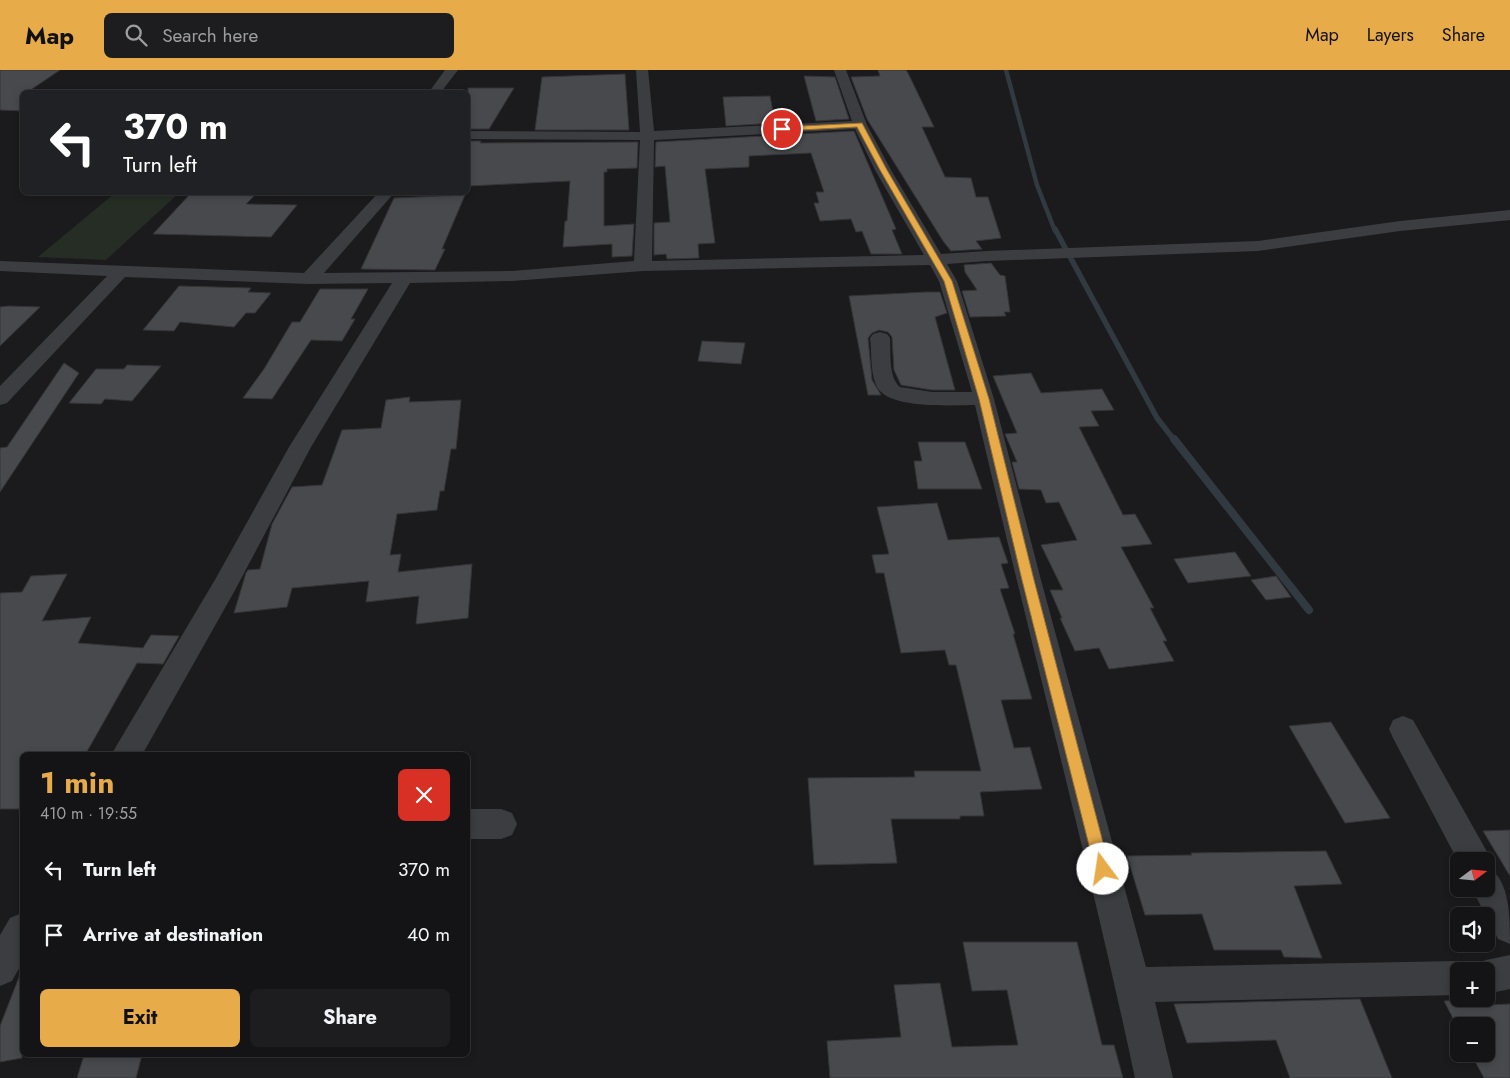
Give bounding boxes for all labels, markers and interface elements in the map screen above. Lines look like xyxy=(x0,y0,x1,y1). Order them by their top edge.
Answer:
search box xyxy=(104,13,454,58)
text: Map xyxy=(25,18,74,53)
icon: search xyxy=(122,21,150,49)
text: Search here xyxy=(162,22,258,49)
text: Map xyxy=(1305,22,1339,48)
text: Layers xyxy=(1367,22,1414,48)
text: Share xyxy=(1442,22,1485,48)
text: 370 m xyxy=(123,102,228,152)
pin xyxy=(761,108,803,150)
icon: left xyxy=(40,110,105,175)
icon: arrive xyxy=(768,115,796,143)
text: Turn left xyxy=(123,148,197,180)
text: 1 min xyxy=(40,761,114,804)
button: close xyxy=(398,769,450,821)
text: 410 m · 19:55 xyxy=(40,802,137,825)
position arrow xyxy=(1076,842,1128,894)
north arrow xyxy=(1450,852,1495,898)
map controls xyxy=(1450,852,1495,1062)
icon: left xyxy=(40,856,68,884)
text: Turn left xyxy=(83,856,156,883)
text: 370 m xyxy=(398,856,450,883)
button: sound xyxy=(1450,907,1495,952)
icon: arrive xyxy=(40,921,68,949)
text: Arrive at destination xyxy=(83,921,263,948)
text: 40 m xyxy=(407,921,450,948)
button: + xyxy=(1450,962,1495,1007)
button: Exit xyxy=(40,989,240,1047)
button: Share xyxy=(250,989,450,1047)
button: − xyxy=(1450,1017,1495,1062)

